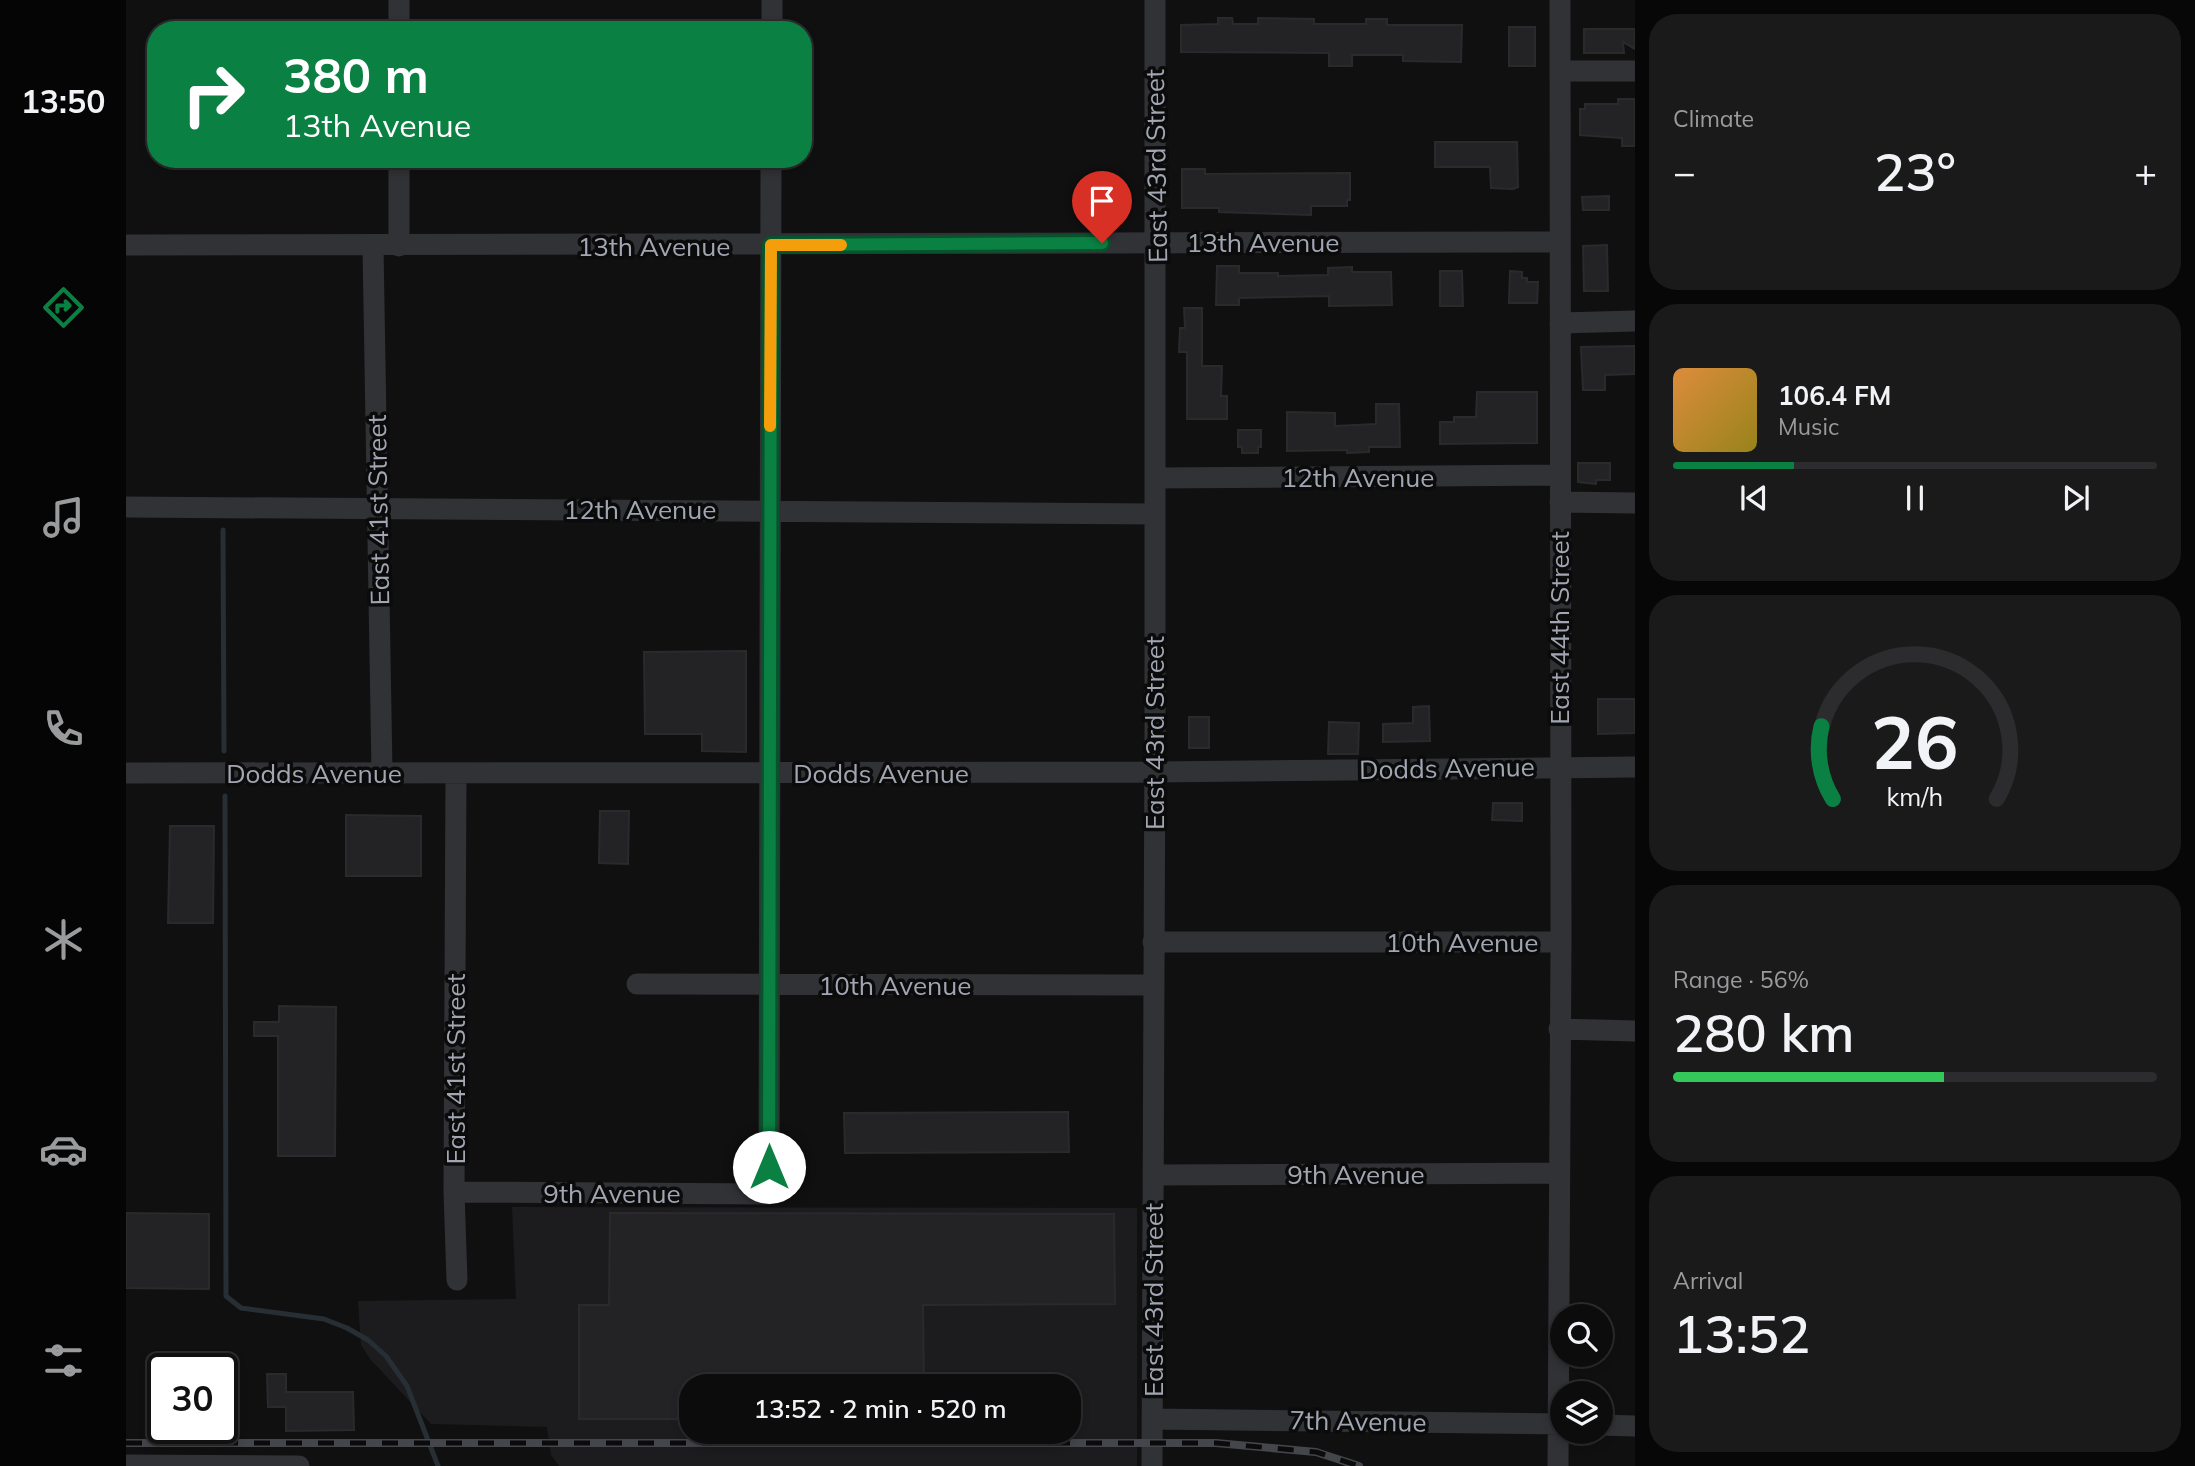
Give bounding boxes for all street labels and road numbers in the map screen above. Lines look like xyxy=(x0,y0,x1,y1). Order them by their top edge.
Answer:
street label: East 43rd Street xyxy=(1138,69,1174,263)
street label: 13th Avenue xyxy=(1187,226,1339,259)
street label: 13th Avenue xyxy=(578,230,730,263)
street label: East 41st Street xyxy=(360,414,396,606)
street label: 12th Avenue xyxy=(1282,461,1434,494)
street label: 12th Avenue xyxy=(564,493,716,526)
street label: East 44th Street xyxy=(1543,531,1576,725)
street label: East 43rd Street xyxy=(1138,636,1171,830)
street label: Dodds Avenue xyxy=(1359,750,1535,786)
street label: Dodds Avenue xyxy=(226,757,402,790)
street label: Dodds Avenue xyxy=(793,757,969,790)
street label: 10th Avenue xyxy=(1386,926,1538,959)
street label: 10th Avenue xyxy=(819,969,971,1002)
street label: East 41st Street xyxy=(439,973,472,1165)
street label: 9th Avenue xyxy=(1287,1158,1425,1191)
street label: 9th Avenue xyxy=(543,1177,681,1210)
street label: East 43rd Street xyxy=(1137,1203,1170,1397)
street label: 7th Avenue xyxy=(1289,1403,1427,1439)

